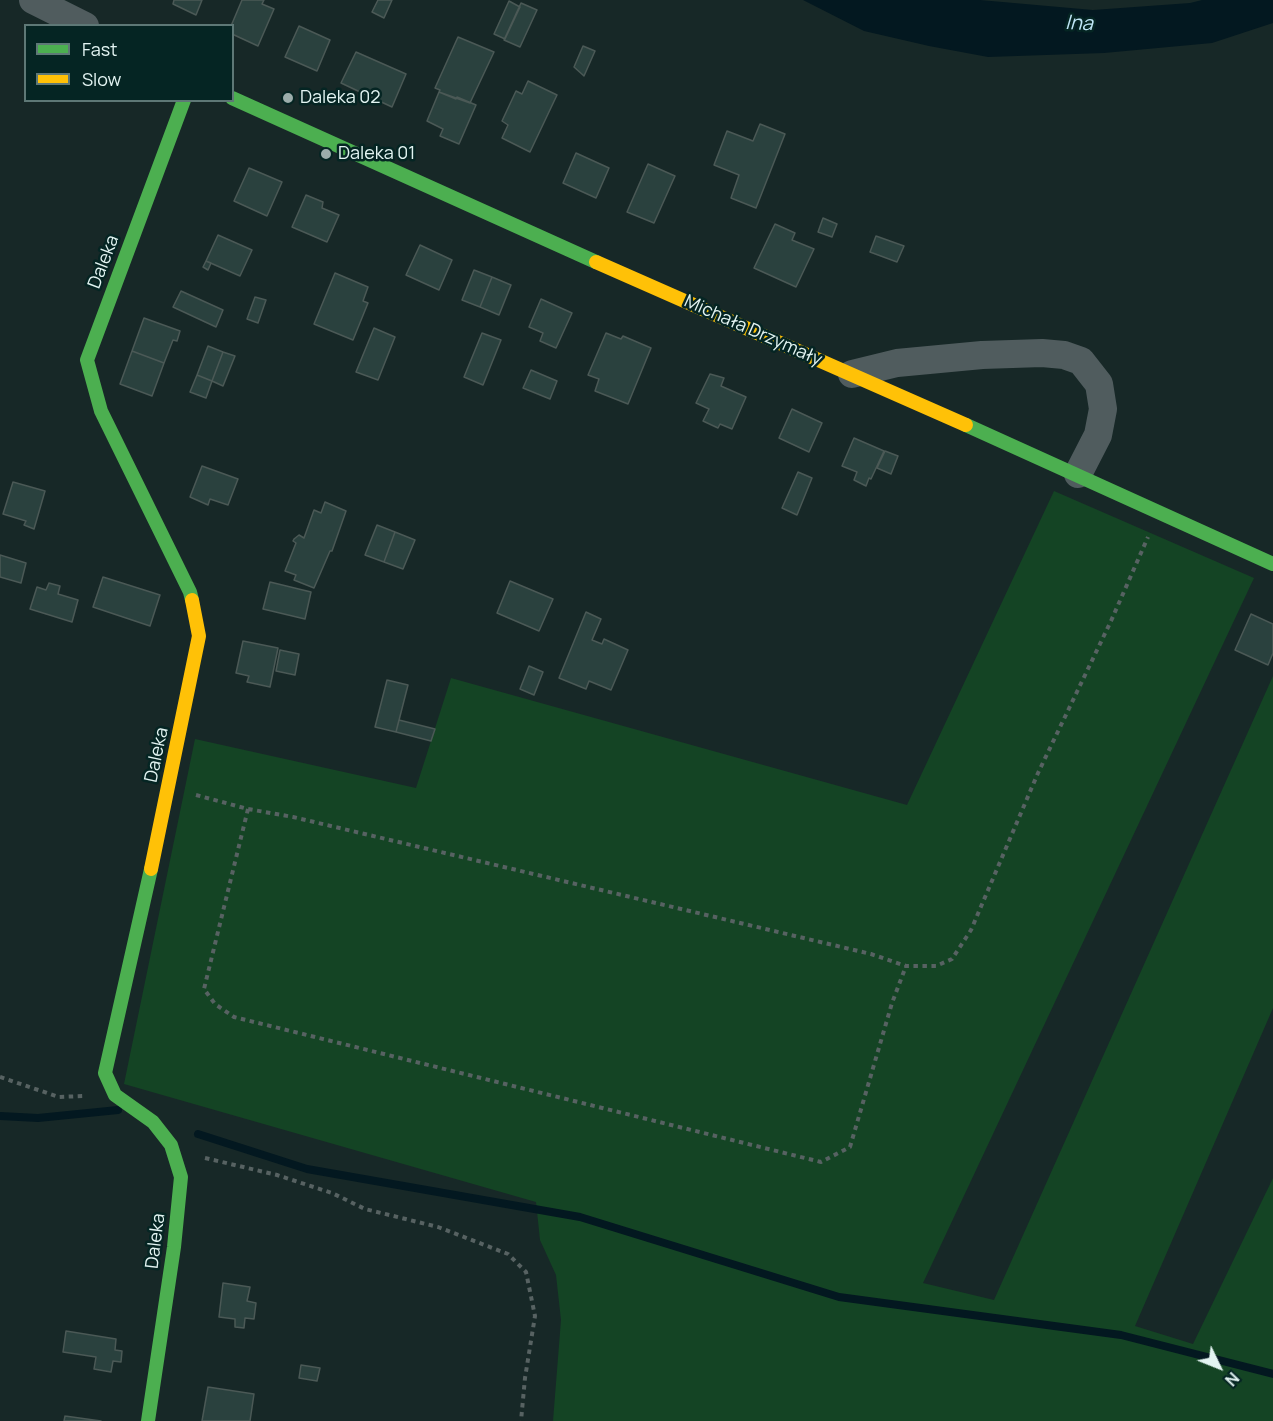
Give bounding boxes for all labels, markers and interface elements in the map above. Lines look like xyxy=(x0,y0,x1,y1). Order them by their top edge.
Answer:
water label: Ina xyxy=(1065,12,1093,36)
legend xyxy=(24,24,234,102)
text: Fast xyxy=(82,37,117,61)
text: Slow xyxy=(82,67,121,91)
place label: Daleka 02 xyxy=(300,87,381,109)
marker: Daleka 02 xyxy=(281,91,295,105)
place label: Daleka 01 xyxy=(338,143,415,165)
marker: Daleka 01 xyxy=(319,147,333,161)
street label: Daleka xyxy=(84,232,124,292)
street label: Michała Drzymały xyxy=(681,291,825,371)
street label: Daleka xyxy=(141,725,173,785)
street label: Daleka xyxy=(142,1212,170,1270)
north arrow xyxy=(1189,1337,1249,1397)
text: N xyxy=(1220,1368,1244,1391)

